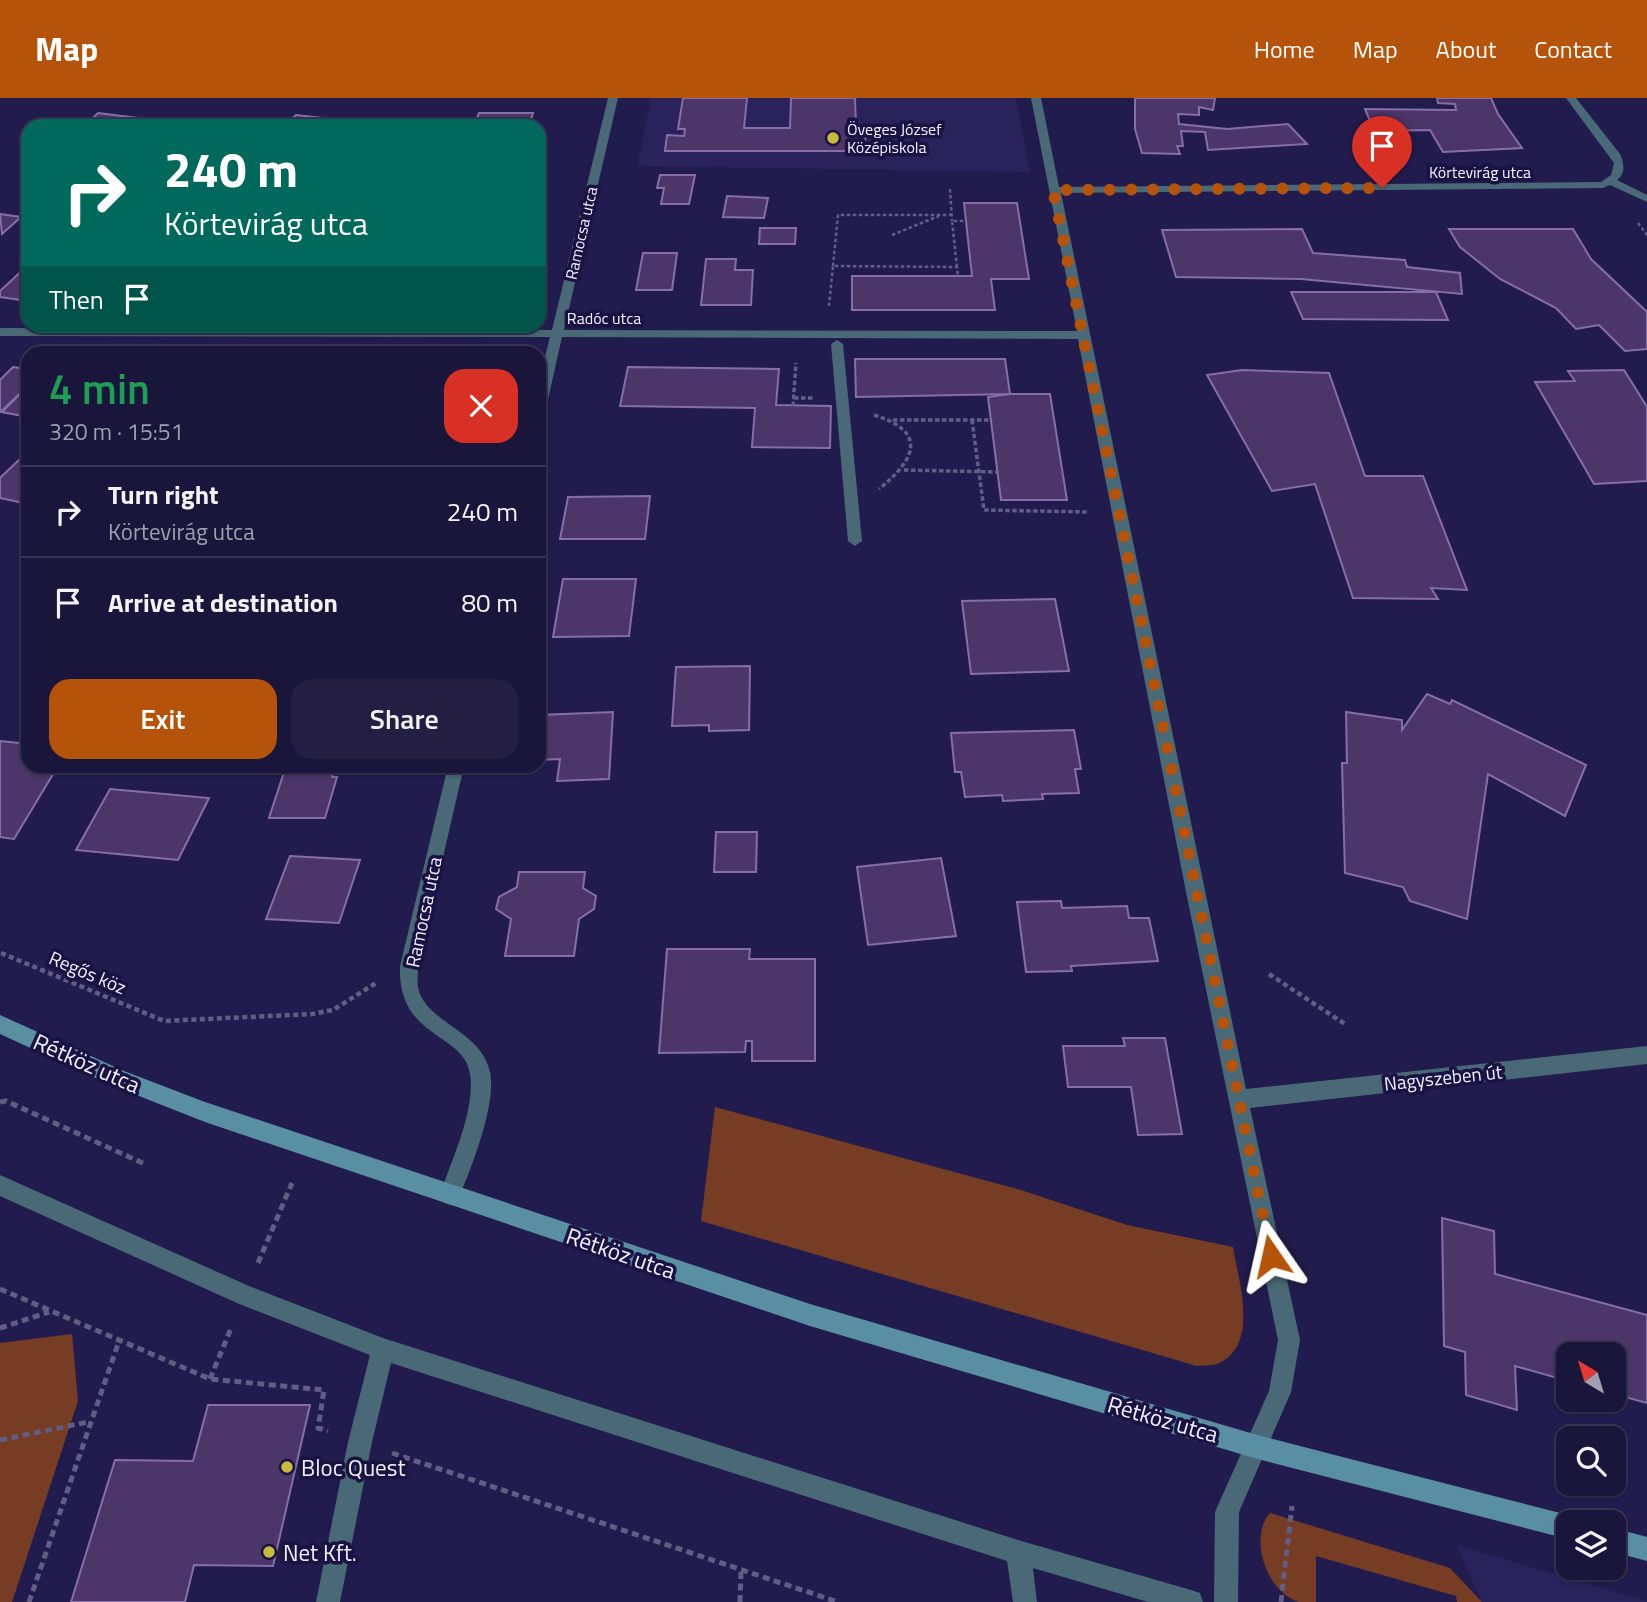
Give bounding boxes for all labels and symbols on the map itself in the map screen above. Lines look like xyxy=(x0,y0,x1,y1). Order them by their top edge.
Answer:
pin xyxy=(1352,116,1412,188)
place label: Öveges József Középiskola xyxy=(847,117,942,159)
marker: Öveges József Középiskola xyxy=(825,130,841,146)
street label: Körtevirág utca xyxy=(1429,160,1531,184)
street label: Ramocsa utca xyxy=(559,184,603,282)
street label: Radóc utca xyxy=(567,306,641,330)
street label: Ramocsa utca xyxy=(397,853,449,970)
street label: Regős köz xyxy=(45,943,131,1001)
street label: Rétköz utca xyxy=(28,1024,146,1102)
street label: Nagyszeben út xyxy=(1382,1056,1504,1098)
street label: Rétköz utca xyxy=(562,1218,681,1288)
position arrow xyxy=(1234,1219,1308,1293)
north arrow xyxy=(1556,1342,1626,1412)
street label: Rétköz utca xyxy=(1104,1387,1223,1452)
place label: Bloc Quest xyxy=(301,1450,406,1485)
marker: Bloc Quest xyxy=(279,1459,295,1475)
place label: Net Kft. xyxy=(283,1535,357,1570)
marker: Net Kft. xyxy=(261,1544,277,1560)

